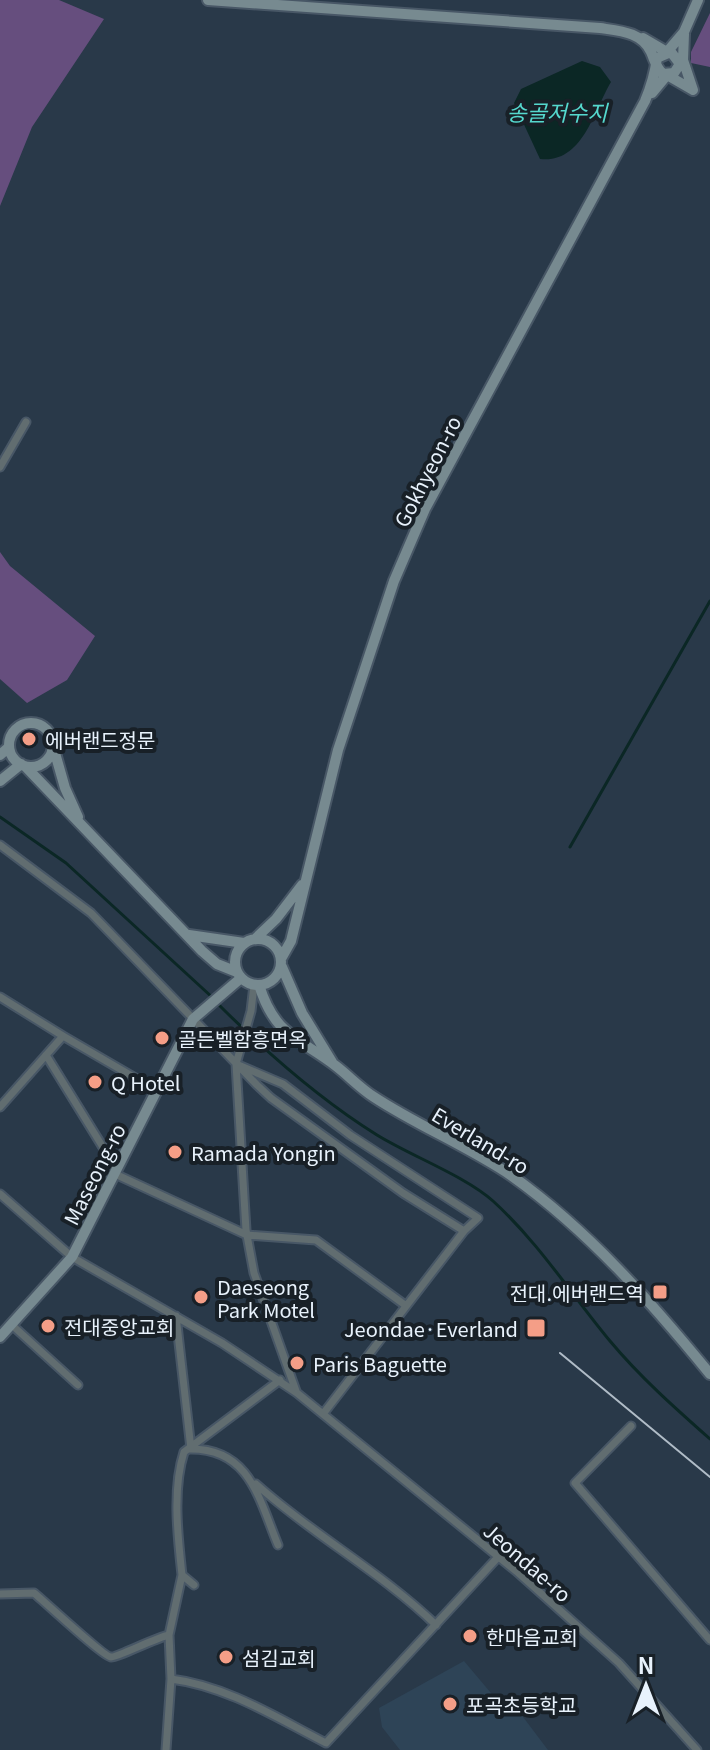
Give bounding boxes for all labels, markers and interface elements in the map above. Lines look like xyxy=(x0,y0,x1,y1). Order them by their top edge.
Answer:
water label: 송골저수지 xyxy=(506,95,609,127)
street label: Gokhyeon-ro xyxy=(387,410,467,532)
place label: 에버랜드정문 xyxy=(45,725,155,754)
marker: 에버랜드정문 xyxy=(20,730,38,748)
place label: 골든벨함흥면옥 xyxy=(178,1024,307,1053)
marker: 골든벨함흥면옥 xyxy=(153,1029,171,1047)
place label: Q Hotel xyxy=(111,1068,181,1097)
marker: Q Hotel xyxy=(86,1073,104,1091)
street label: Everland-ro xyxy=(427,1100,535,1180)
street label: Maseong-ro xyxy=(56,1118,132,1230)
place label: Ramada Yongin xyxy=(191,1138,336,1167)
marker: Ramada Yongin xyxy=(166,1143,184,1161)
place label: Daeseong Park Motel xyxy=(217,1272,315,1324)
place label: 전대.에버랜드역 xyxy=(510,1278,644,1307)
marker: 전대.에버랜드역 xyxy=(651,1283,669,1301)
marker: Daeseong Park Motel xyxy=(192,1288,210,1306)
place label: 전대중앙교회 xyxy=(64,1312,174,1341)
place label: Jeondae·Everland xyxy=(344,1314,518,1343)
marker: 전대중앙교회 xyxy=(39,1317,57,1335)
marker: Jeondae·Everland xyxy=(525,1317,547,1339)
place label: Paris Baguette xyxy=(313,1349,447,1378)
marker: Paris Baguette xyxy=(288,1354,306,1372)
street label: Jeondae-ro xyxy=(478,1516,578,1608)
place label: 한마음교회 xyxy=(486,1622,578,1651)
marker: 한마음교회 xyxy=(461,1627,479,1645)
place label: 섬김교회 xyxy=(242,1643,316,1672)
north arrow xyxy=(606,1646,686,1726)
marker: 섬김교회 xyxy=(217,1648,235,1666)
text: N xyxy=(638,1648,654,1680)
place label: 포곡초등학교 xyxy=(466,1690,576,1719)
marker: 포곡초등학교 xyxy=(441,1695,459,1713)

